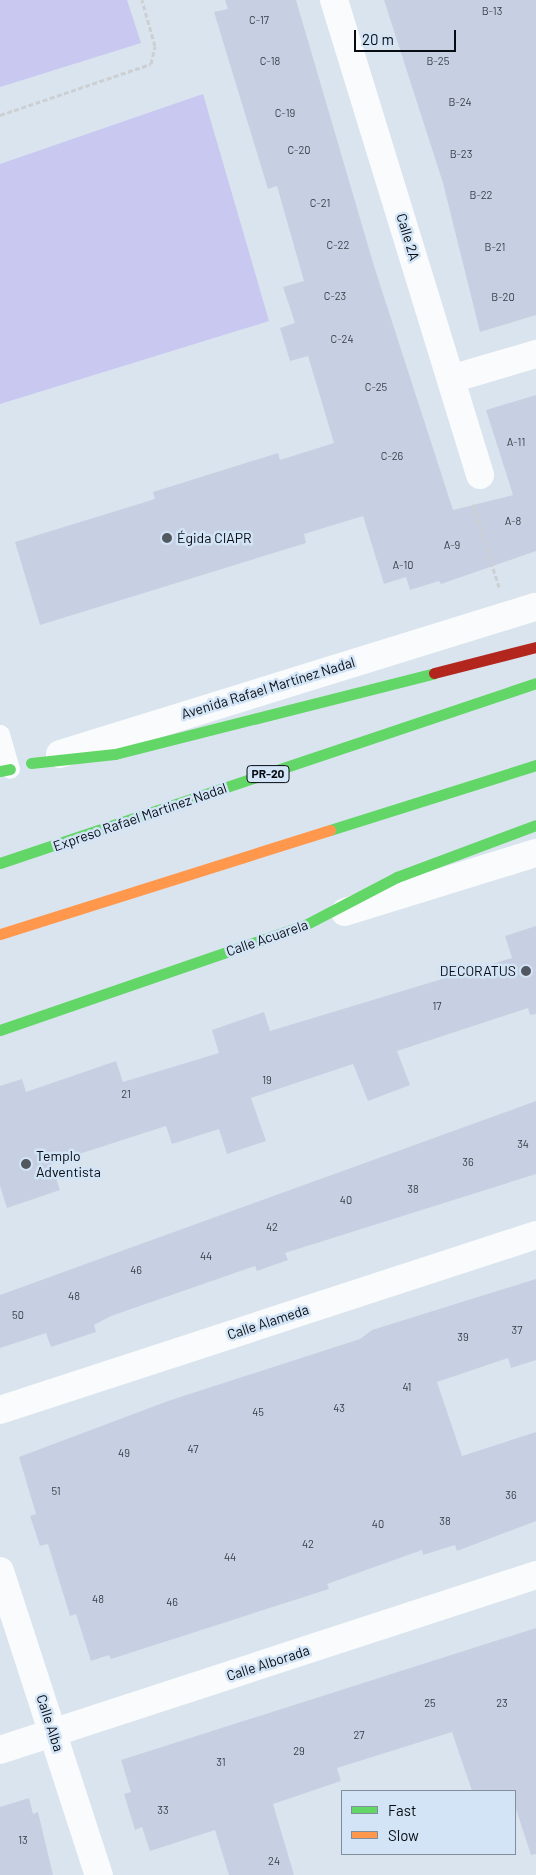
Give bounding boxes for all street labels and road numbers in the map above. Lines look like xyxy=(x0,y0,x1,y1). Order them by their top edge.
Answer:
street label: Calle 2A xyxy=(393,211,423,263)
street label: Avenida Rafael Martínez Nadal xyxy=(179,654,357,722)
road number: PR-20 xyxy=(246,764,290,784)
street label: Expreso Rafael Martínez Nadal xyxy=(51,779,229,855)
street label: Calle Acuarela xyxy=(224,916,310,960)
street label: Calle Alameda xyxy=(225,1301,311,1343)
street label: Calle Alborada xyxy=(224,1642,312,1684)
street label: Calle Alba xyxy=(33,1692,67,1754)

